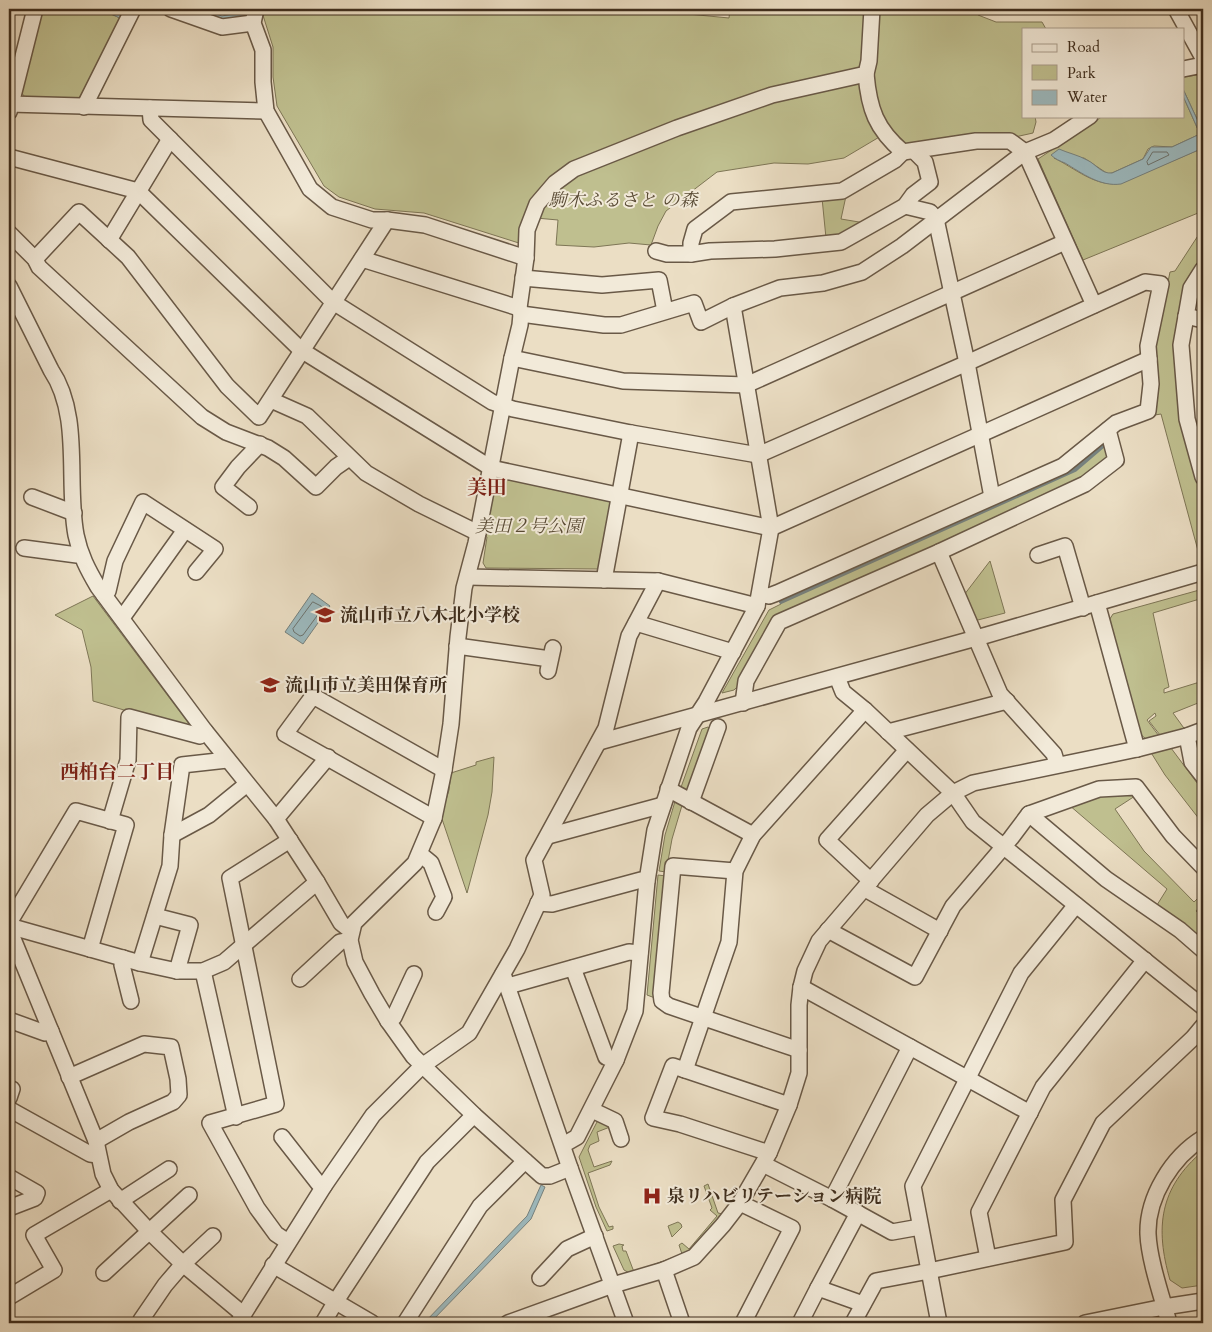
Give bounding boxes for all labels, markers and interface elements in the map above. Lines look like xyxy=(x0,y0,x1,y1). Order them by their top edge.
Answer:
legend xyxy=(1022,28,1184,118)
text: Road xyxy=(1067,37,1100,57)
text: Park xyxy=(1067,63,1096,83)
text: Water xyxy=(1066,87,1108,107)
park label: 駒木ふるさと の森 xyxy=(548,188,700,213)
district label: 美田 xyxy=(467,474,507,501)
park label: 美田２号公園 xyxy=(475,514,586,539)
place label: 流山市立八木北小学校 xyxy=(340,603,520,628)
school or university icon: 流山市立八木北小学校 xyxy=(314,604,336,626)
place label: 流山市立美田保育所 xyxy=(285,673,447,698)
school or university icon: 流山市立美田保育所 xyxy=(259,674,281,696)
district label: 西柏台二丁目 xyxy=(60,759,174,785)
place label: 泉リハビリテーション病院 xyxy=(667,1184,881,1209)
hospital icon: 泉リハビリテーション病院 xyxy=(641,1185,663,1207)

